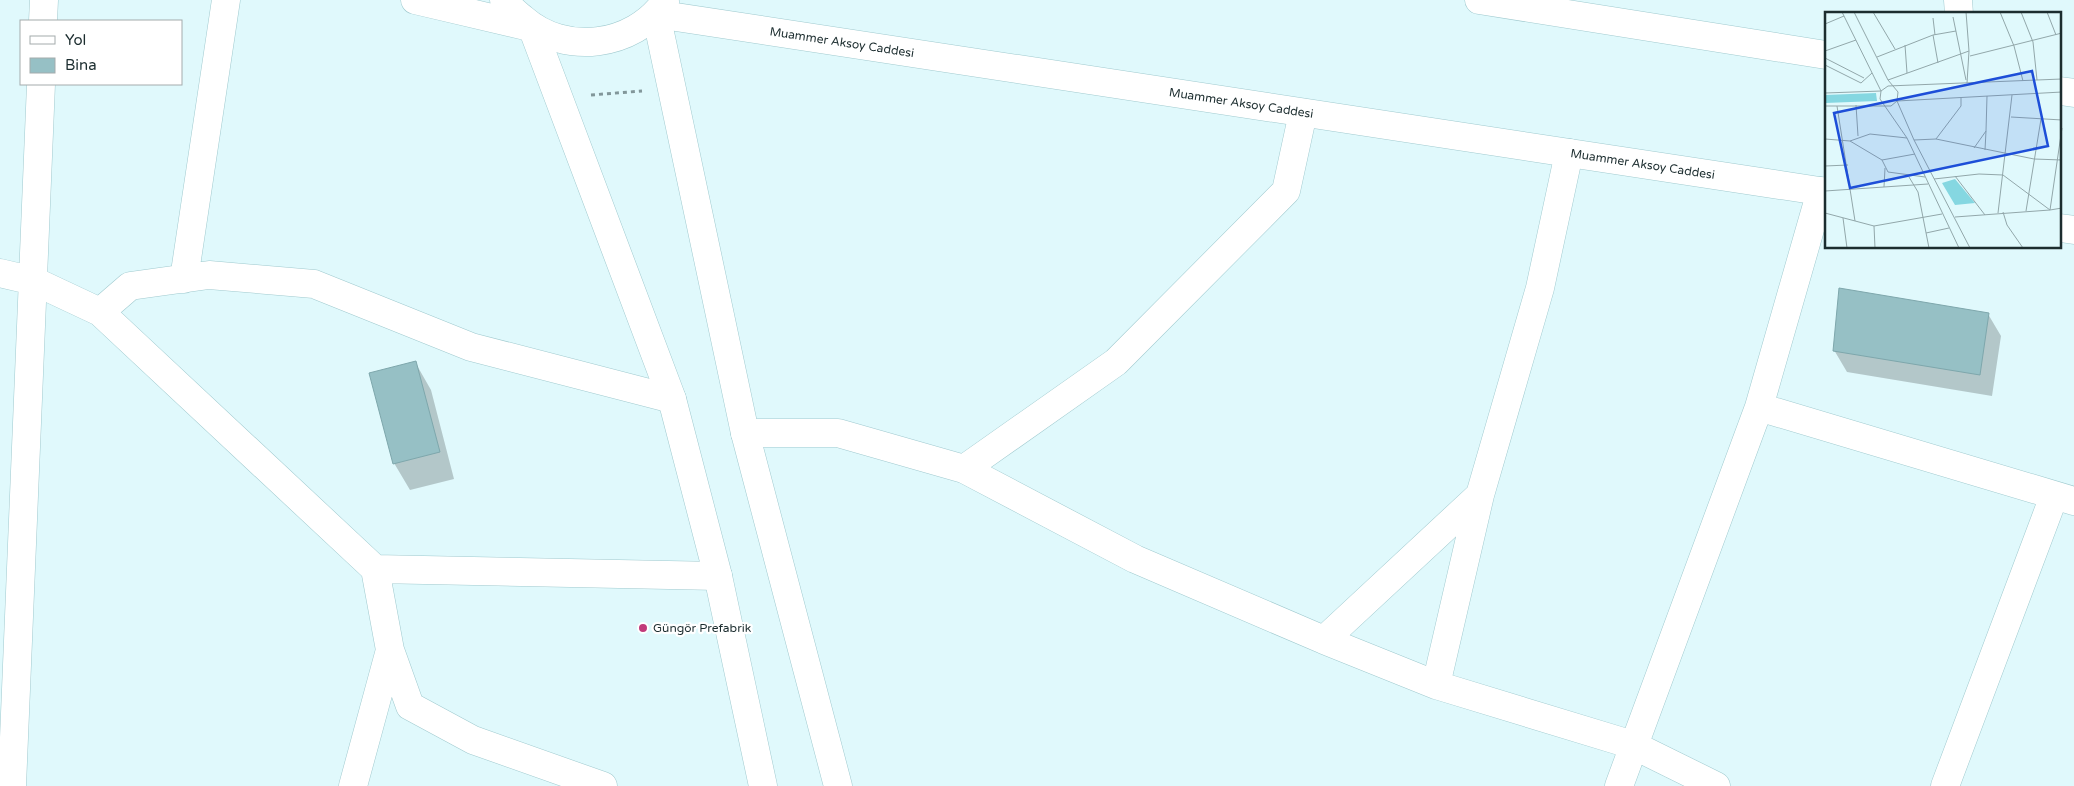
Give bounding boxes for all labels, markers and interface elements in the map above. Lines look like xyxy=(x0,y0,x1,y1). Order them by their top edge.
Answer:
inset map xyxy=(1825,12,2062,249)
legend xyxy=(20,20,182,85)
street label: Muammer Aksoy Caddesi xyxy=(769,24,915,60)
text: Yol xyxy=(65,31,86,49)
text: Bina xyxy=(65,56,97,74)
street label: Muammer Aksoy Caddesi xyxy=(1168,85,1314,121)
street label: Muammer Aksoy Caddesi xyxy=(1570,146,1716,182)
place label: Güngör Prefabrik xyxy=(653,621,752,635)
marker: Güngör Prefabrik xyxy=(637,622,649,634)

